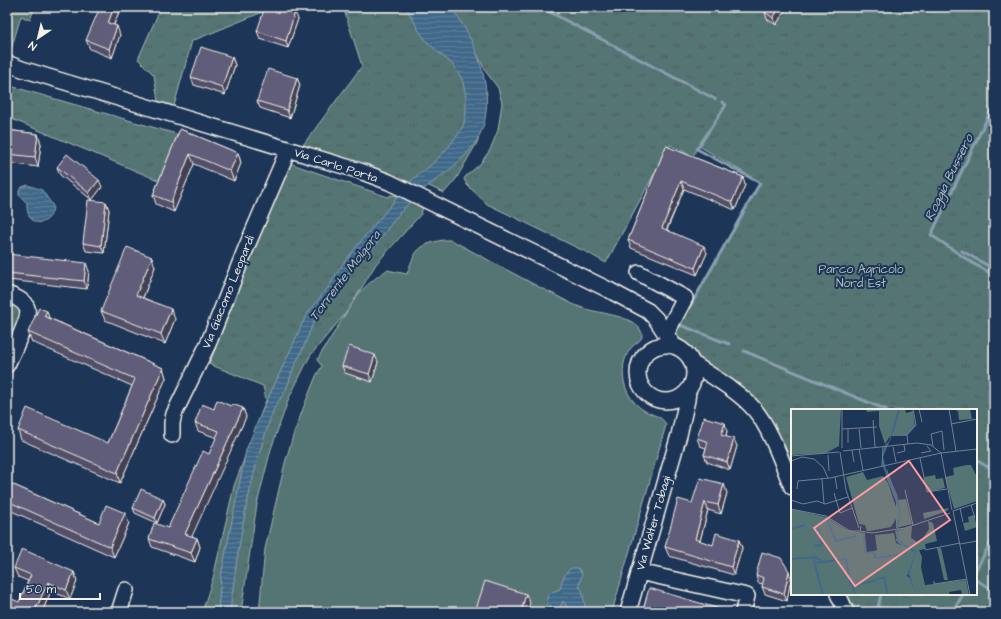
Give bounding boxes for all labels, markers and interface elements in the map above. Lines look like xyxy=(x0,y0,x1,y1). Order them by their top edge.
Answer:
north arrow xyxy=(18,18,58,58)
text: N xyxy=(25,38,40,54)
water label: Roggia Bussero xyxy=(920,130,979,224)
street label: Via Carlo Porta xyxy=(292,144,380,187)
water label: Torrente Molgora xyxy=(305,226,386,325)
street label: Via Giacomo Leopardi xyxy=(198,233,259,351)
park label: Parco Agricolo Nord Est xyxy=(819,261,904,292)
inset map xyxy=(791,409,977,595)
street label: Via Walter Tobagi xyxy=(632,474,676,573)
scale bar xyxy=(20,575,100,601)
text: 50 m xyxy=(26,581,57,598)

